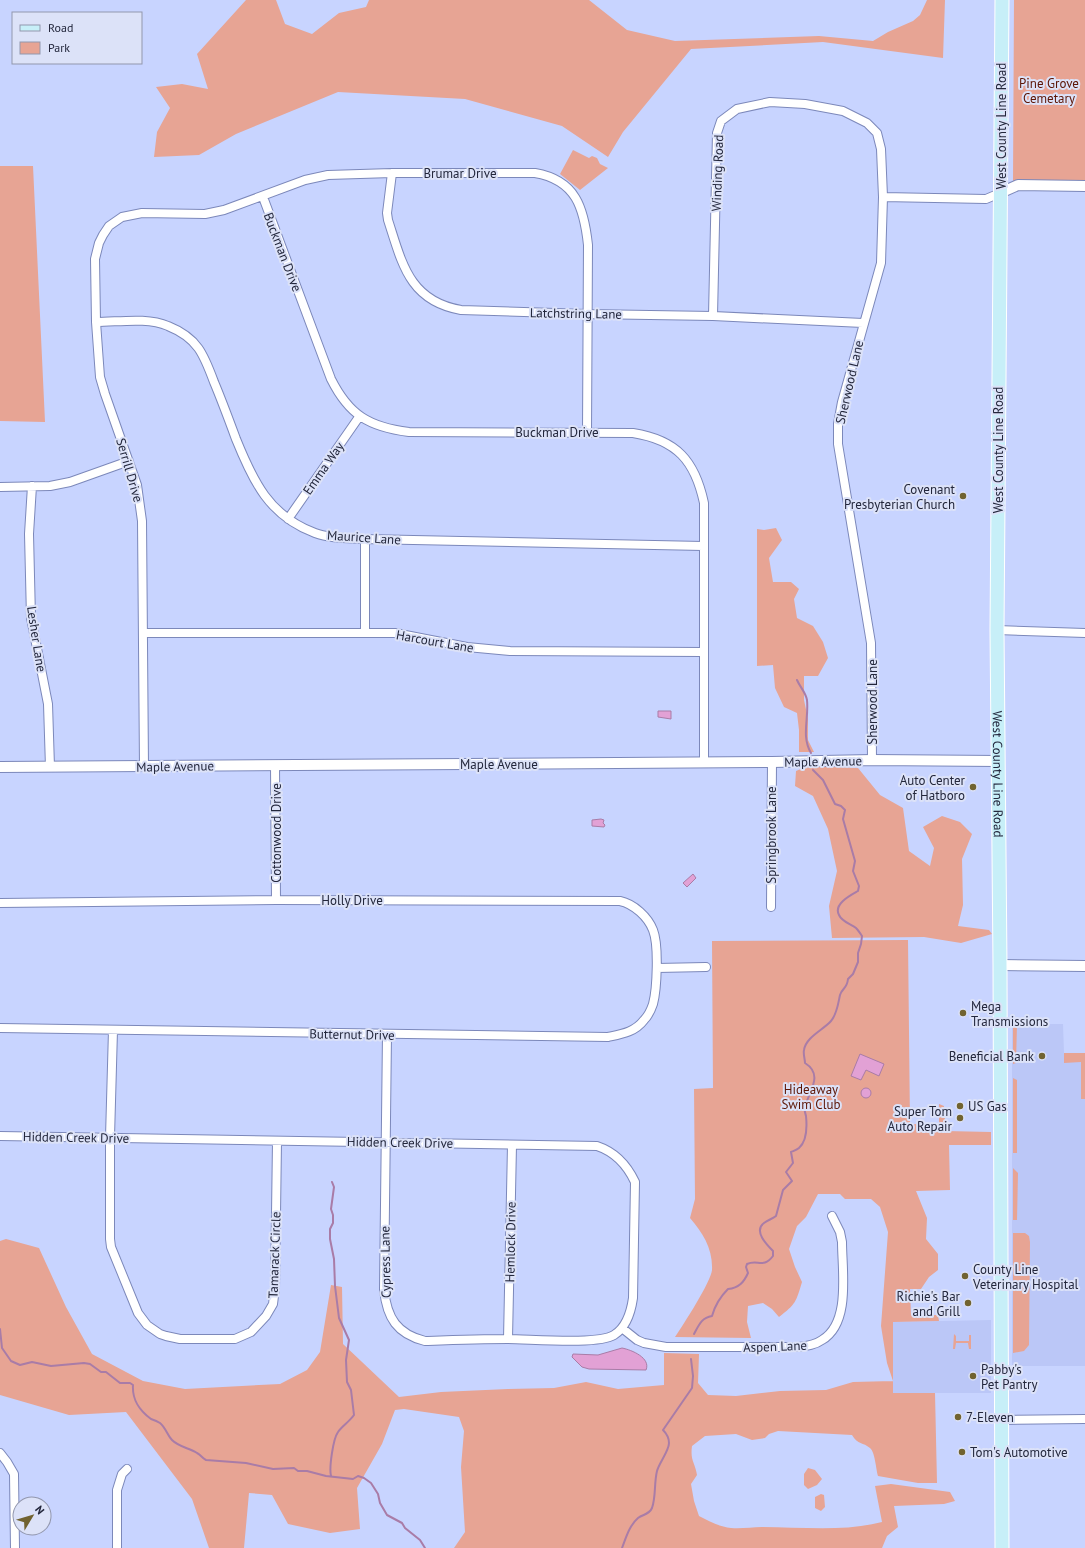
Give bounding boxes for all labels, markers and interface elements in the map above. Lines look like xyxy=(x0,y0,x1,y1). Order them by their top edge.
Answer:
legend xyxy=(12,12,142,64)
text: Road xyxy=(48,20,73,35)
text: Park xyxy=(48,40,70,55)
street label: West County Line Road xyxy=(993,63,1010,189)
park label: Pine Grove Cemetary xyxy=(1019,75,1079,107)
street label: Winding Road xyxy=(708,134,727,212)
street label: Brumar Drive xyxy=(423,165,497,182)
street label: Buckman Drive xyxy=(260,210,305,294)
street label: Latchstring Lane xyxy=(530,304,622,323)
street label: Sherwood Lane xyxy=(832,339,867,426)
street label: West County Line Road xyxy=(990,387,1007,513)
street label: Buckman Drive xyxy=(515,424,599,441)
street label: Serrill Drive xyxy=(112,436,147,504)
street label: Emma Way xyxy=(299,439,348,498)
place label: Covenant Presbyterian Church xyxy=(844,481,956,513)
marker: Covenant Presbyterian Church xyxy=(958,491,968,501)
street label: Maurice Lane xyxy=(327,526,401,549)
street label: Lesher Lane xyxy=(23,605,50,673)
street label: Harcourt Lane xyxy=(395,626,475,657)
street label: Sherwood Lane xyxy=(864,659,881,745)
street label: West County Line Road xyxy=(989,711,1007,837)
street label: Maple Avenue xyxy=(784,752,862,771)
street label: Maple Avenue xyxy=(460,756,538,773)
street label: Maple Avenue xyxy=(136,757,214,776)
place label: Auto Center of Hatboro xyxy=(900,772,966,804)
marker: Auto Center of Hatboro xyxy=(968,782,978,792)
street label: Cottonwood Drive xyxy=(268,783,285,883)
street label: Springbrook Lane xyxy=(763,786,780,884)
street label: Holly Drive xyxy=(321,892,383,909)
place label: Mega Transmissions xyxy=(971,998,1048,1030)
marker: Mega Transmissions xyxy=(958,1008,968,1018)
street label: Butternut Drive xyxy=(309,1025,395,1044)
place label: Beneficial Bank xyxy=(949,1048,1035,1065)
marker: Beneficial Bank xyxy=(1037,1051,1047,1061)
park label: Hideaway Swim Club xyxy=(781,1081,841,1113)
place label: US Gas xyxy=(968,1098,1007,1115)
marker: US Gas xyxy=(955,1101,965,1111)
place label: Super Tom Auto Repair xyxy=(888,1103,953,1135)
marker: Super Tom Auto Repair xyxy=(955,1113,965,1123)
street label: Hidden Creek Drive xyxy=(23,1128,129,1147)
street label: Hidden Creek Drive xyxy=(347,1133,453,1152)
street label: Hemlock Drive xyxy=(501,1201,520,1283)
street label: Tamarack Circle xyxy=(264,1211,285,1299)
street label: Cypress Lane xyxy=(376,1226,395,1298)
place label: County Line Veterinary Hospital xyxy=(972,1261,1079,1293)
marker: County Line Veterinary Hospital xyxy=(960,1271,970,1281)
place label: Richie's Bar and Grill xyxy=(896,1288,961,1320)
marker: Richie's Bar and Grill xyxy=(963,1298,973,1308)
street label: Aspen Lane xyxy=(743,1337,807,1356)
place label: Pabby's Pet Pantry xyxy=(981,1361,1038,1393)
marker: Pabby's Pet Pantry xyxy=(968,1371,978,1381)
place label: 7-Eleven xyxy=(966,1409,1014,1426)
marker: 7-Eleven xyxy=(953,1412,963,1422)
place label: Tom's Automotive xyxy=(970,1444,1068,1461)
marker: Tom's Automotive xyxy=(957,1447,967,1457)
north arrow xyxy=(12,1496,52,1536)
text: N xyxy=(32,1503,48,1517)

